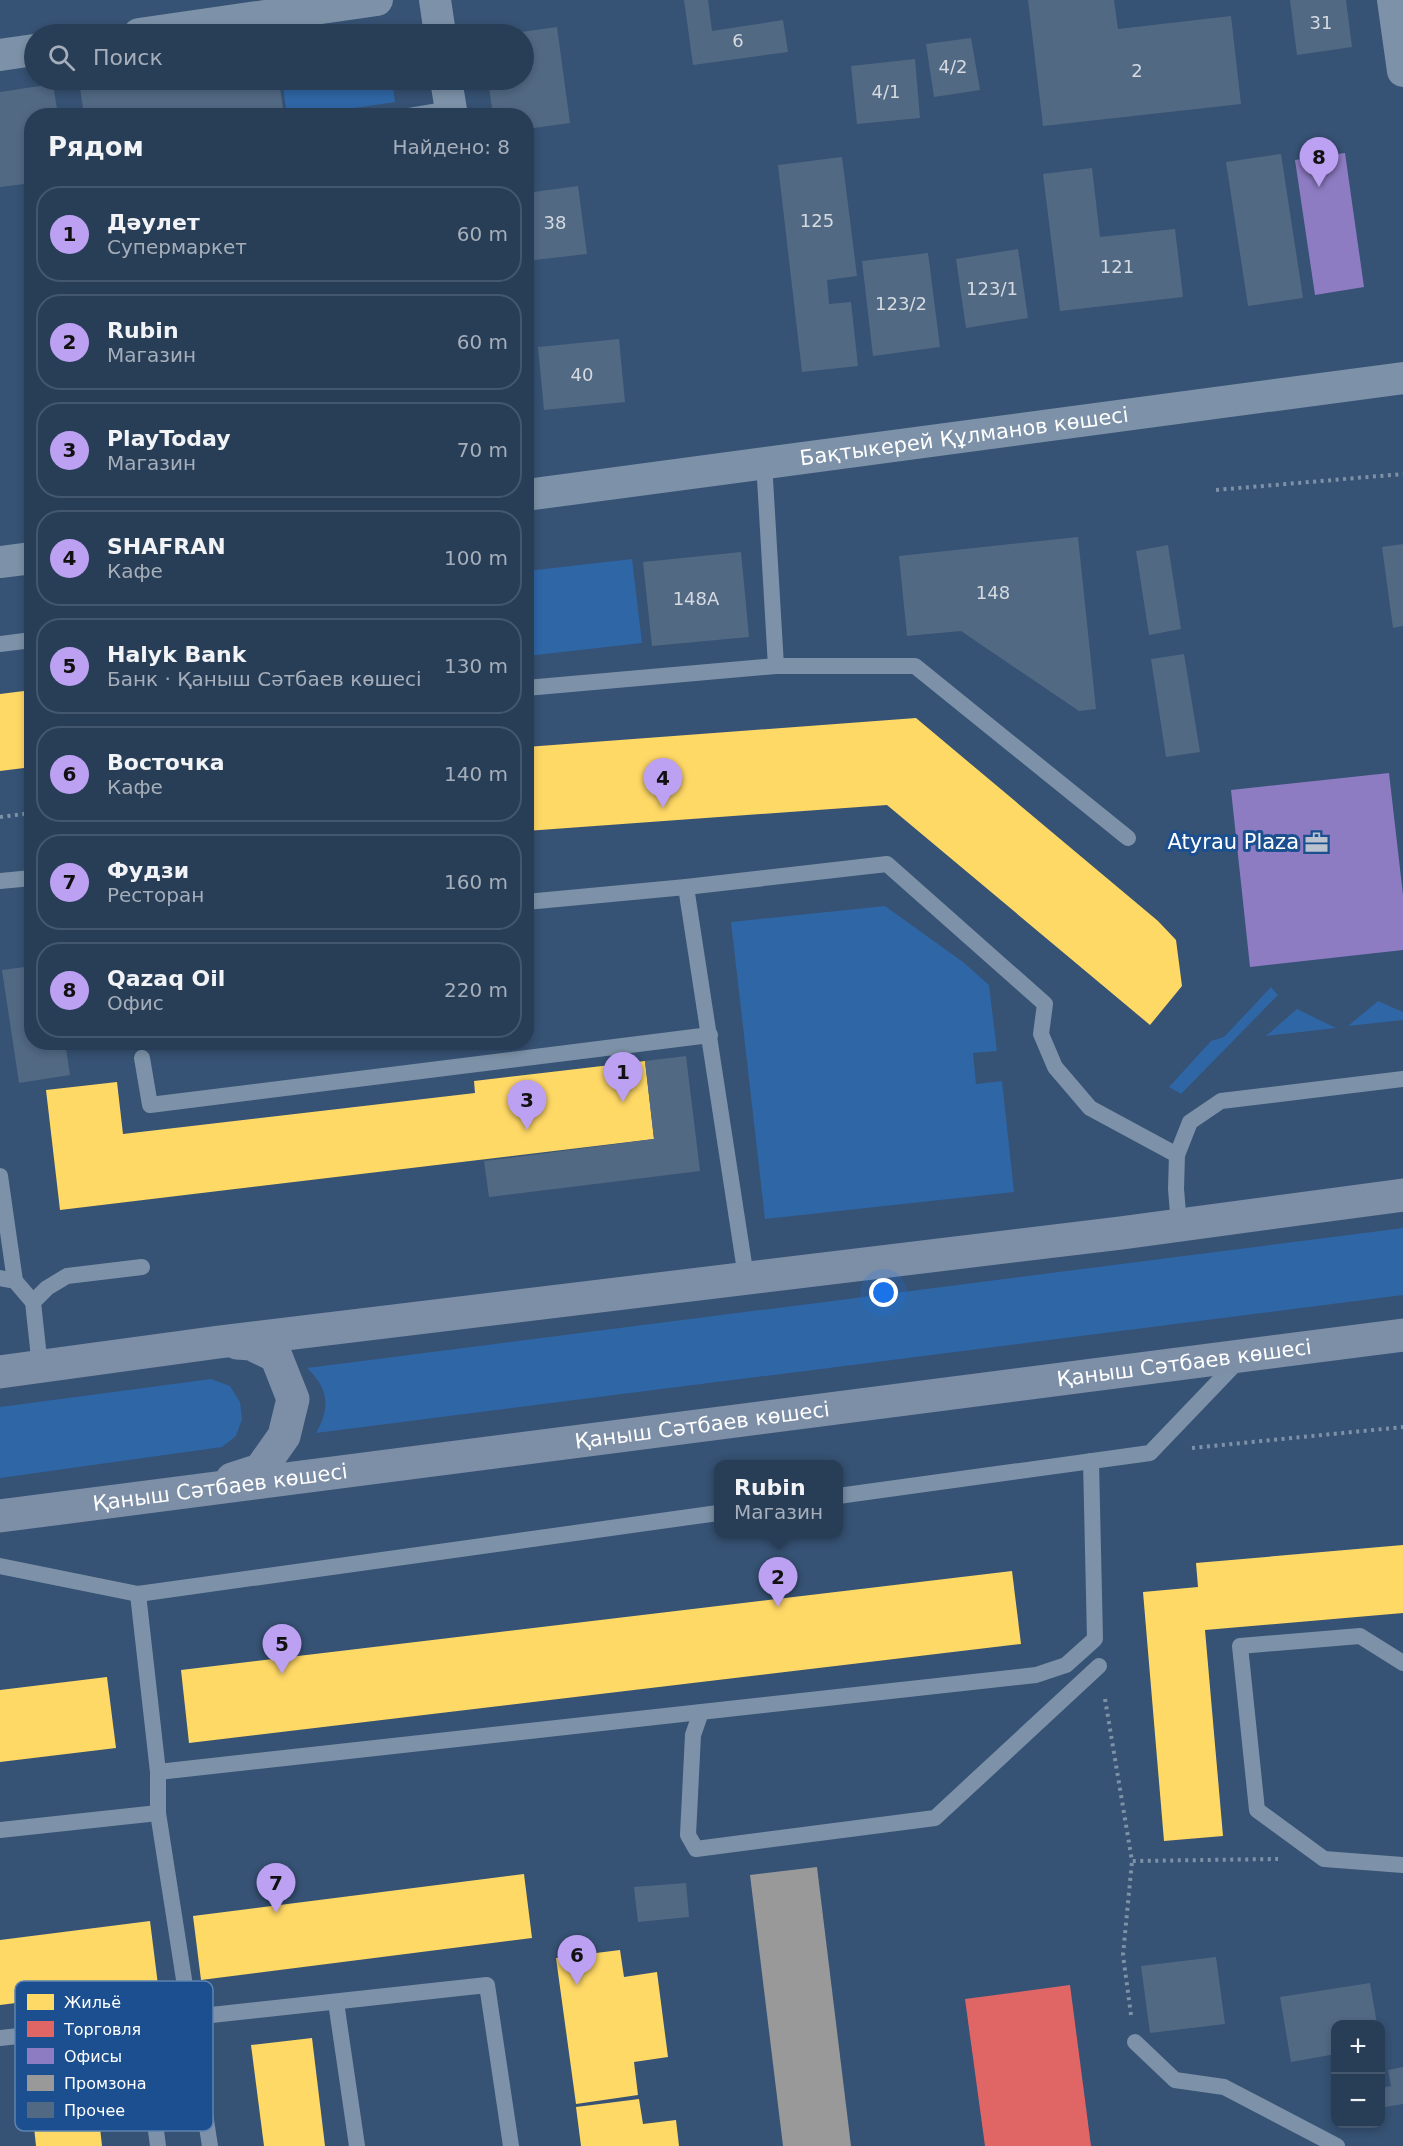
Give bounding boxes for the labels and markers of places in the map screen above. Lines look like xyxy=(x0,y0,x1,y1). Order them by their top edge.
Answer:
pin: 8 xyxy=(1300,138,1338,187)
pin: 4 xyxy=(644,758,682,808)
office icon: Atyrau Plaza xyxy=(1304,829,1330,855)
place label: Atyrau Plaza xyxy=(1168,830,1299,854)
pin: 1 xyxy=(604,1052,642,1102)
pin: 3 xyxy=(508,1080,546,1130)
pin: 2 xyxy=(758,1558,798,1607)
pin: 5 xyxy=(262,1624,302,1674)
pin: 7 xyxy=(256,1864,296,1913)
pin: 6 xyxy=(558,1936,596,1985)

